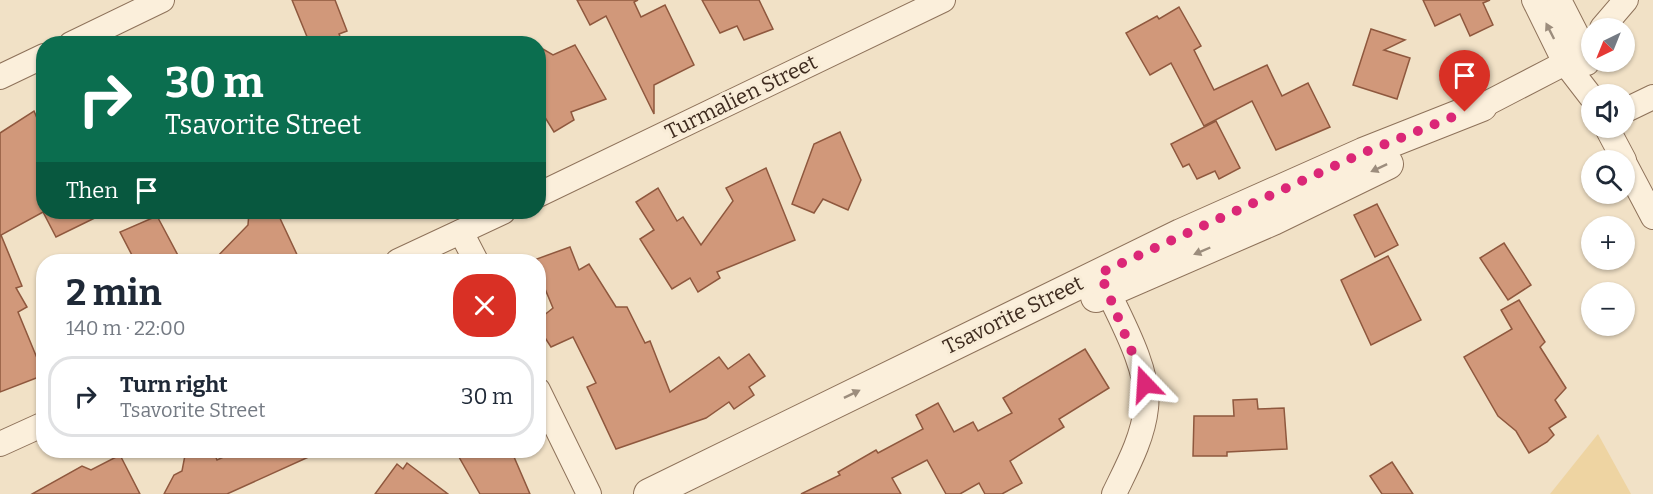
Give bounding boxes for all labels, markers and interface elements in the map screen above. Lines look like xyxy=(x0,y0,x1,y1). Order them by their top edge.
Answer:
north arrow xyxy=(1581,18,1635,72)
map controls xyxy=(1581,18,1635,336)
one-way arrow xyxy=(1545,23,1555,40)
street label: Turmalien Street xyxy=(661,49,822,145)
pin xyxy=(1439,50,1490,112)
text: 30 m xyxy=(165,58,264,108)
icon: arrive xyxy=(1448,59,1481,92)
icon: right xyxy=(66,60,144,138)
button: sound xyxy=(1581,84,1635,138)
text: Tsavorite Street xyxy=(165,109,361,141)
button: search xyxy=(1581,150,1635,204)
one-way arrow xyxy=(1370,164,1387,173)
icon: arrive xyxy=(130,174,163,207)
text: Then xyxy=(66,177,118,204)
button: + xyxy=(1581,216,1635,270)
one-way arrow xyxy=(1193,247,1211,256)
street label: Tsavorite Street xyxy=(939,270,1088,360)
text: 2 min xyxy=(66,271,162,315)
button: close xyxy=(453,274,516,337)
button: − xyxy=(1581,282,1635,336)
text: 140 m · 22:00 xyxy=(66,316,186,340)
position arrow xyxy=(1113,352,1177,416)
text: Turn right xyxy=(120,371,228,398)
icon: right xyxy=(69,380,102,413)
text: 30 m xyxy=(461,383,513,410)
one-way arrow xyxy=(843,390,861,400)
text: Tsavorite Street xyxy=(120,398,265,422)

